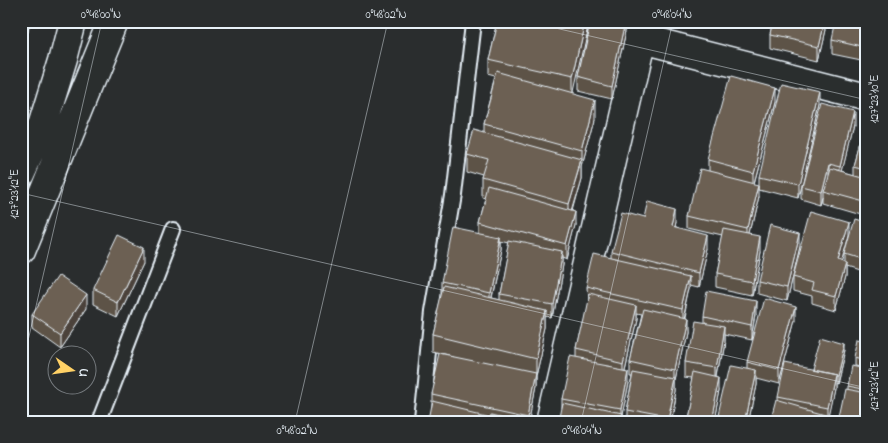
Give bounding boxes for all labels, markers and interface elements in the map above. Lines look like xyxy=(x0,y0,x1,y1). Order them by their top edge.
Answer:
text: 0°48'00"N xyxy=(81,6,121,24)
text: 0°48'02"N xyxy=(365,6,407,24)
text: 0°48'04"N xyxy=(652,6,692,24)
text: 127°23'10"E xyxy=(866,74,884,124)
text: 127°23'12"E xyxy=(6,169,24,219)
north arrow xyxy=(48,346,98,396)
text: 127°23'12"E xyxy=(866,361,884,411)
text: U xyxy=(72,366,94,379)
text: 0°48'02"N xyxy=(276,422,318,440)
text: 0°48'04"N xyxy=(562,422,602,440)

